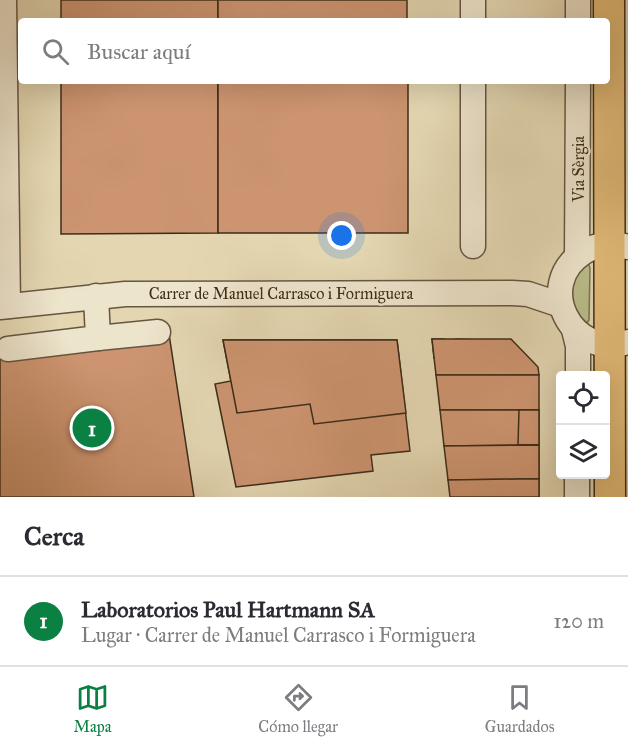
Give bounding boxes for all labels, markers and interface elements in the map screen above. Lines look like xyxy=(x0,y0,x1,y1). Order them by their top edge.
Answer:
search box xyxy=(18,18,610,84)
icon: search xyxy=(39,35,72,68)
text: Buscar aquí xyxy=(87,38,190,65)
street label: Via Sèrgia xyxy=(569,136,589,203)
your location xyxy=(327,221,356,250)
street label: Carrer de Manuel Carrasco i Formiguera xyxy=(149,284,414,304)
map controls xyxy=(556,371,610,479)
button: locate xyxy=(556,371,610,425)
pin: 1 xyxy=(72,406,112,450)
button: layers xyxy=(556,425,610,479)
text: Cerca xyxy=(24,520,84,552)
text: Laboratorios Paul Hartmann SA xyxy=(81,596,375,623)
text: 1 xyxy=(40,609,47,633)
text: 120 m xyxy=(553,609,604,633)
text: Lugar · Carrer de Manuel Carrasco i Formiguera xyxy=(81,623,476,647)
tab: Mapa xyxy=(73,681,111,736)
tab: Cómo llegar xyxy=(258,681,338,736)
tab: Guardados xyxy=(485,681,555,736)

